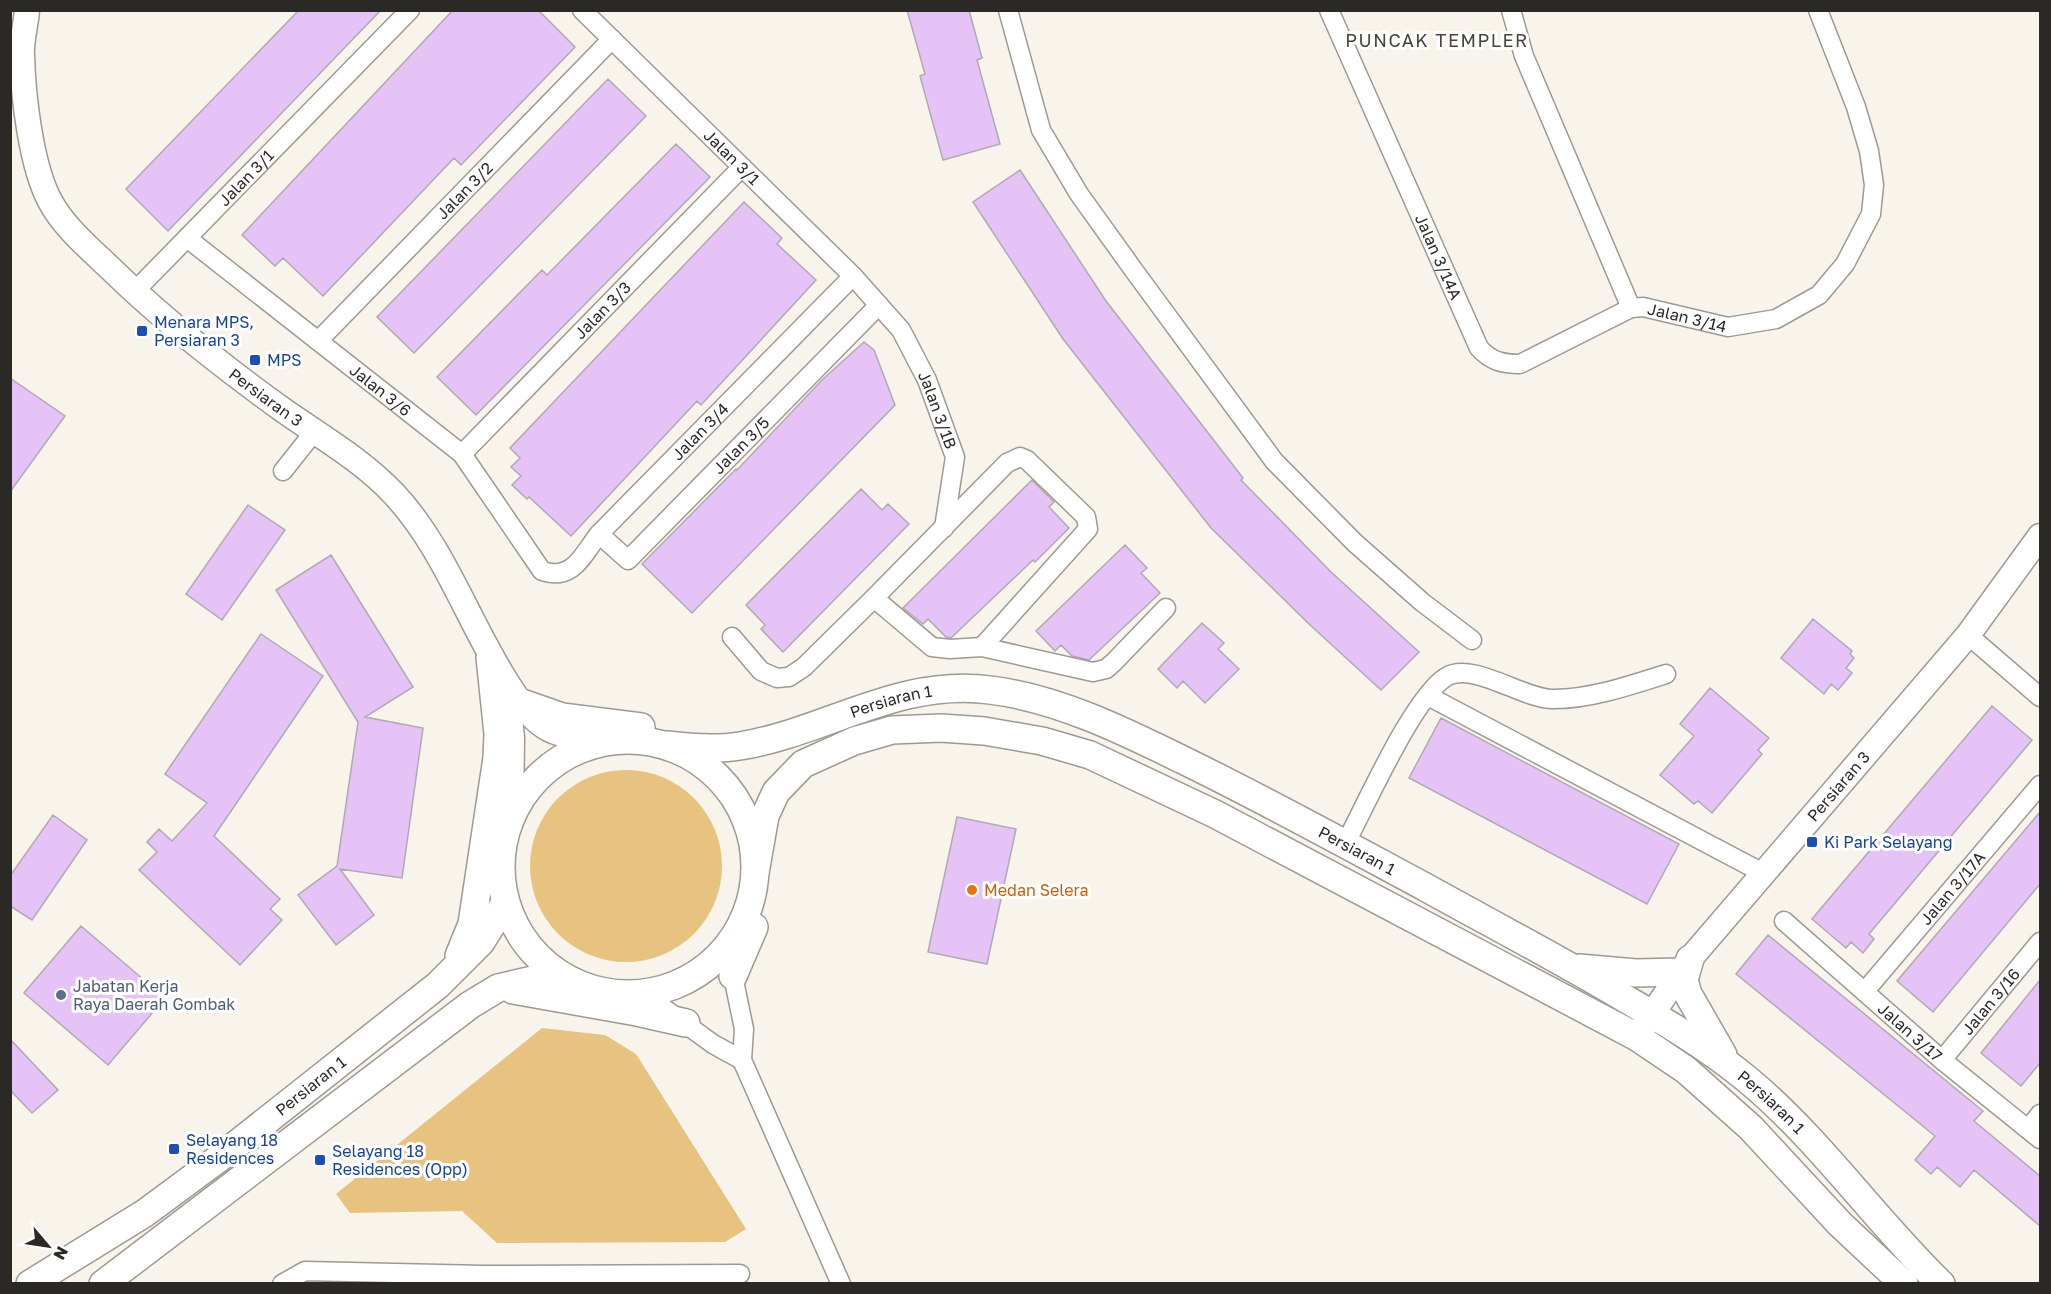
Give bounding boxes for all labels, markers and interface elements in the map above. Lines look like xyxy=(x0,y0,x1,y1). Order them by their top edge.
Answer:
district label: PUNCAK TEMPLER xyxy=(1345,29,1529,51)
street label: Jalan 3/1 xyxy=(700,125,764,189)
street label: Jalan 3/1 xyxy=(214,145,278,210)
street label: Jalan 3/2 xyxy=(432,158,497,223)
street label: Jalan 3/14A xyxy=(1411,211,1466,303)
street label: Jalan 3/3 xyxy=(570,277,635,343)
street label: Jalan 3/14 xyxy=(1646,298,1729,336)
place label: Menara MPS, Persiaran 3 xyxy=(154,312,254,350)
marker: Menara MPS, Persiaran 3 xyxy=(135,324,149,338)
place label: MPS xyxy=(267,350,301,370)
marker: MPS xyxy=(248,353,262,367)
street label: Jalan 3/6 xyxy=(346,360,415,420)
street label: Persiaran 3 xyxy=(225,364,306,430)
street label: Jalan 3/1B xyxy=(914,367,961,451)
street label: Jalan 3/4 xyxy=(667,399,733,464)
street label: Jalan 3/5 xyxy=(708,412,773,478)
street label: Persiaran 1 xyxy=(847,681,934,722)
street label: Persiaran 3 xyxy=(1803,747,1874,825)
street label: Persiaran 1 xyxy=(1315,822,1399,879)
place label: Ki Park Selayang xyxy=(1824,832,1953,852)
marker: Ki Park Selayang xyxy=(1805,835,1819,849)
street label: Jalan 3/17A xyxy=(1916,847,1989,929)
place label: Medan Selera xyxy=(984,880,1089,900)
marker: Medan Selera xyxy=(965,883,979,897)
street label: Jalan 3/16 xyxy=(1957,964,2024,1039)
place label: Jabatan Kerja Raya Daerah Gombak xyxy=(73,976,235,1014)
marker: Jabatan Kerja Raya Daerah Gombak xyxy=(54,988,68,1002)
street label: Jalan 3/17 xyxy=(1874,998,1947,1066)
street label: Persiaran 1 xyxy=(271,1052,350,1120)
street label: Persiaran 1 xyxy=(1734,1066,1809,1138)
place label: Selayang 18 Residences xyxy=(186,1130,278,1168)
place label: Selayang 18 Residences (Opp) xyxy=(332,1141,468,1179)
marker: Selayang 18 Residences xyxy=(167,1142,181,1156)
marker: Selayang 18 Residences (Opp) xyxy=(313,1153,327,1167)
north arrow xyxy=(18,1216,78,1276)
text: N xyxy=(49,1243,73,1263)

